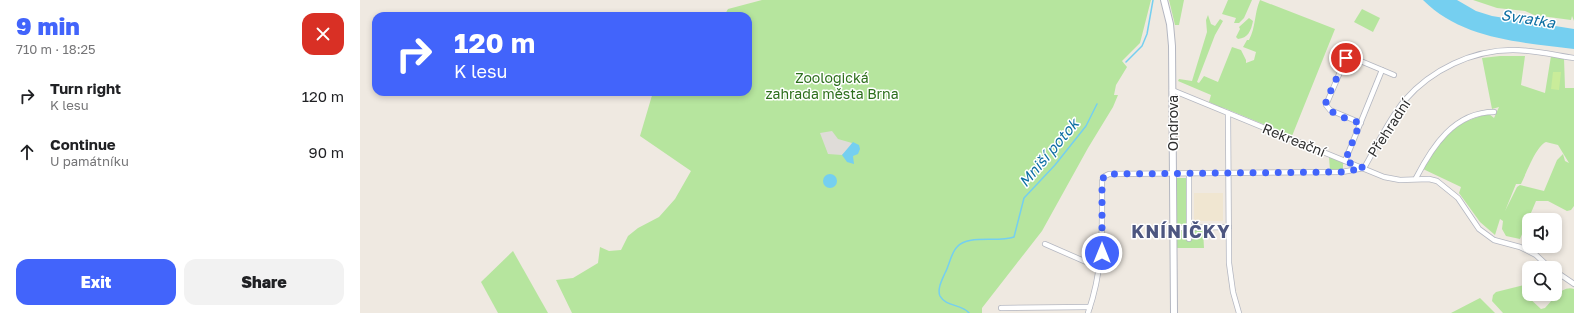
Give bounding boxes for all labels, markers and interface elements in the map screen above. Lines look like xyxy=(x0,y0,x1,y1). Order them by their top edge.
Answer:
water label: Svratka xyxy=(1500,5,1557,31)
text: 9 min xyxy=(16,11,80,40)
button: close xyxy=(302,13,344,55)
text: 120 m xyxy=(454,26,535,59)
icon: right xyxy=(388,28,440,80)
text: 710 m · 18:25 xyxy=(16,41,96,57)
pin xyxy=(1329,41,1363,75)
icon: arrive xyxy=(1335,47,1357,69)
text: K lesu xyxy=(454,60,507,82)
park label: Zoologická zahrada města Brna xyxy=(765,69,899,102)
text: Turn right xyxy=(50,79,121,97)
icon: right xyxy=(16,85,38,107)
text: 120 m xyxy=(302,87,344,105)
street label: Ondrova xyxy=(1164,95,1181,151)
street label: Přehradní xyxy=(1364,95,1414,160)
text: K lesu xyxy=(50,97,89,113)
water label: Mniší potok xyxy=(1014,113,1083,190)
street label: Rekreační xyxy=(1260,119,1329,160)
text: Continue xyxy=(50,135,116,153)
icon: ahead xyxy=(16,141,38,163)
text: 90 m xyxy=(309,143,344,161)
text: U památníku xyxy=(50,153,129,169)
map controls xyxy=(1522,213,1562,301)
button: sound xyxy=(1522,213,1562,253)
district label: KNÍNIČKY xyxy=(1131,220,1231,242)
position arrow xyxy=(1081,232,1123,274)
button: Exit xyxy=(16,259,176,305)
button: Share xyxy=(184,259,344,305)
button: search xyxy=(1522,261,1562,301)

